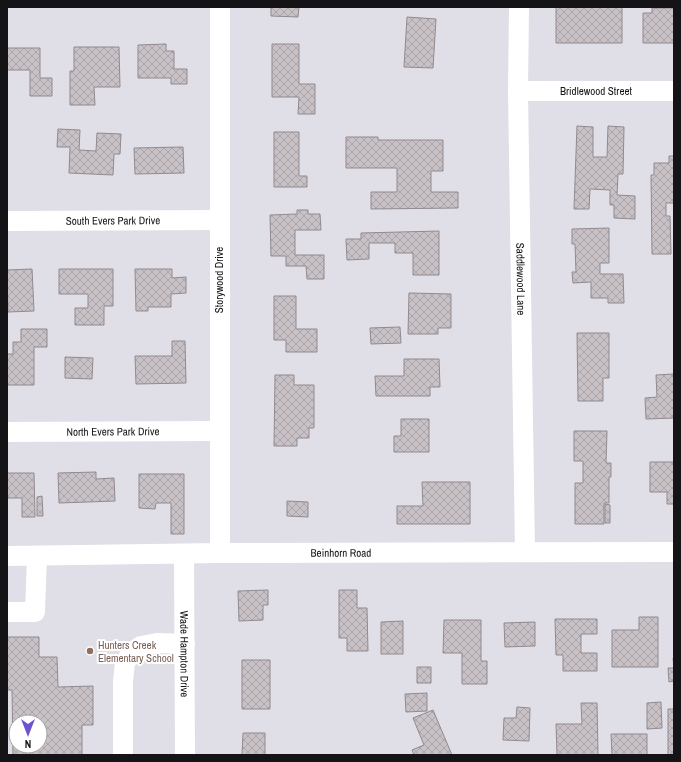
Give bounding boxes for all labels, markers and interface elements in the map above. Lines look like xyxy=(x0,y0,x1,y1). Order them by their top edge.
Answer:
street label: Bridlewood Street xyxy=(560,84,632,98)
street label: South Evers Park Drive xyxy=(66,213,160,228)
street label: Saddlewood Lane xyxy=(513,243,528,315)
street label: Storywood Drive xyxy=(212,247,226,313)
street label: North Evers Park Drive xyxy=(66,424,160,439)
street label: Beinhorn Road xyxy=(311,546,371,560)
street label: Wade Hampton Drive xyxy=(177,611,192,697)
place label: Hunters Creek Elementary School xyxy=(98,638,174,665)
marker: Hunters Creek Elementary School xyxy=(85,646,95,656)
north arrow xyxy=(8,714,48,754)
text: N xyxy=(25,737,31,751)

